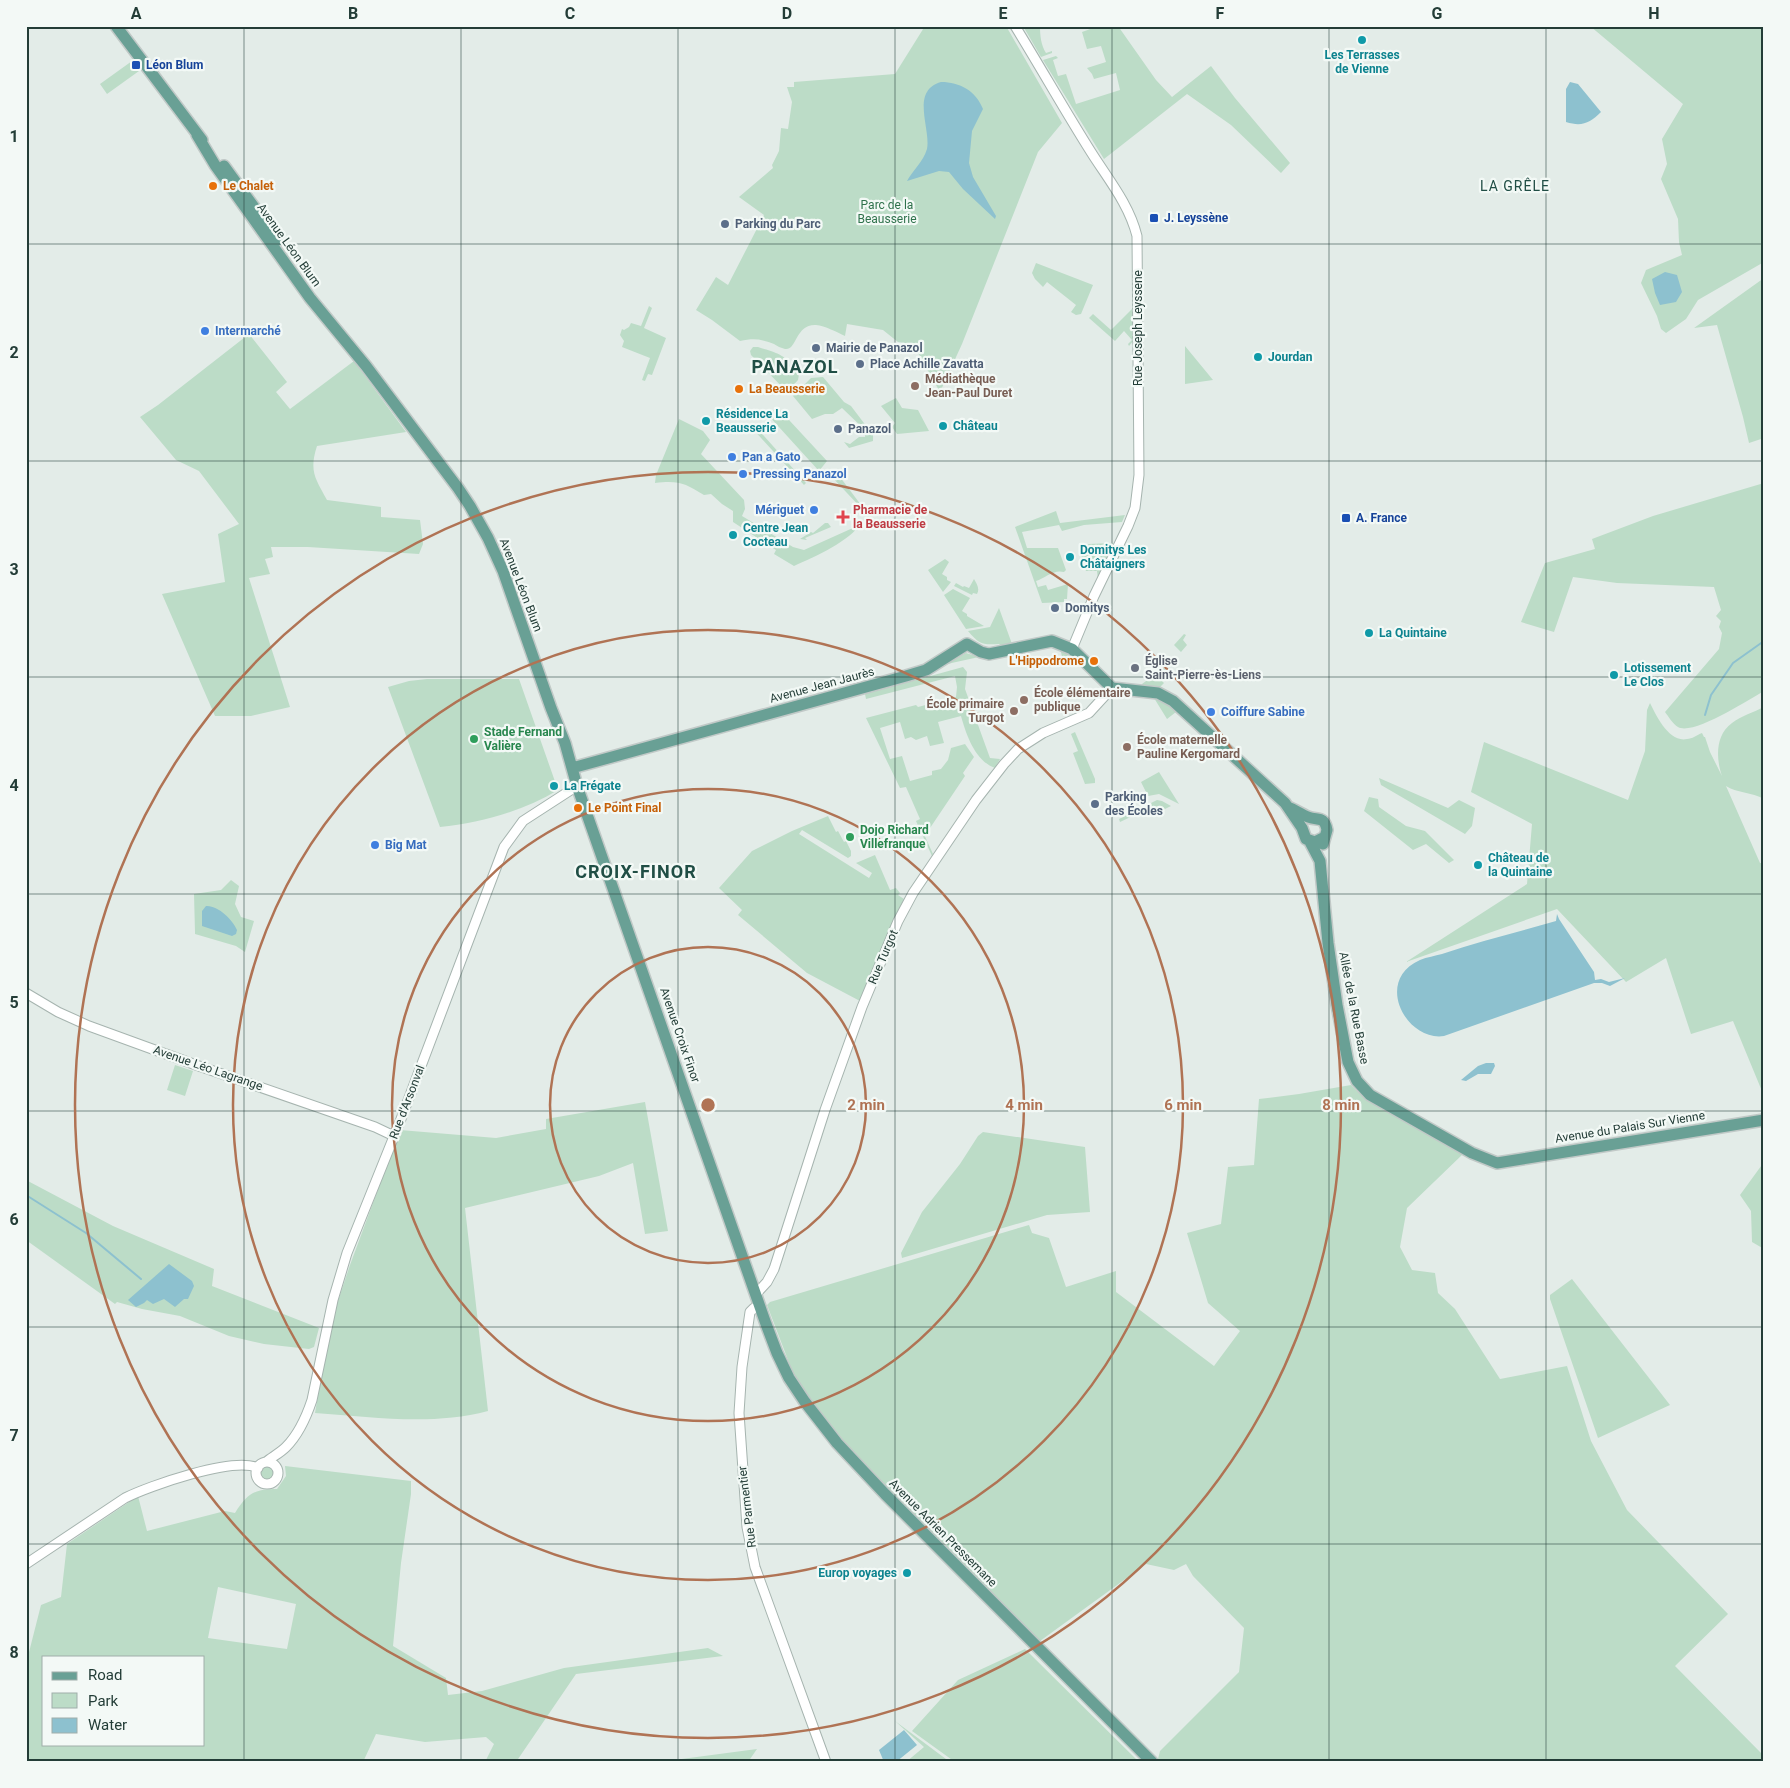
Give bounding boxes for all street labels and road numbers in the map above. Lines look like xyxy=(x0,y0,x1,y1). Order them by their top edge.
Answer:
street label: Avenue Léon Blum xyxy=(254,201,324,289)
street label: Rue Joseph Leyssene xyxy=(1131,270,1145,386)
street label: Avenue Léon Blum xyxy=(497,536,545,634)
street label: Avenue Jean Jaurès xyxy=(768,664,876,706)
street label: Rue Turgot xyxy=(865,928,901,986)
street label: Allée de la Rue Basse xyxy=(1336,951,1372,1065)
street label: Avenue Croix Finor xyxy=(657,986,703,1084)
street label: Avenue Léo Lagrange xyxy=(152,1043,264,1093)
street label: Rue d'Arsonval xyxy=(386,1063,428,1141)
street label: Avenue du Palais Sur Vienne xyxy=(1554,1108,1706,1146)
street label: Rue Parmentier xyxy=(735,1465,759,1549)
street label: Avenue Adrien Pressemane xyxy=(886,1476,1000,1590)

